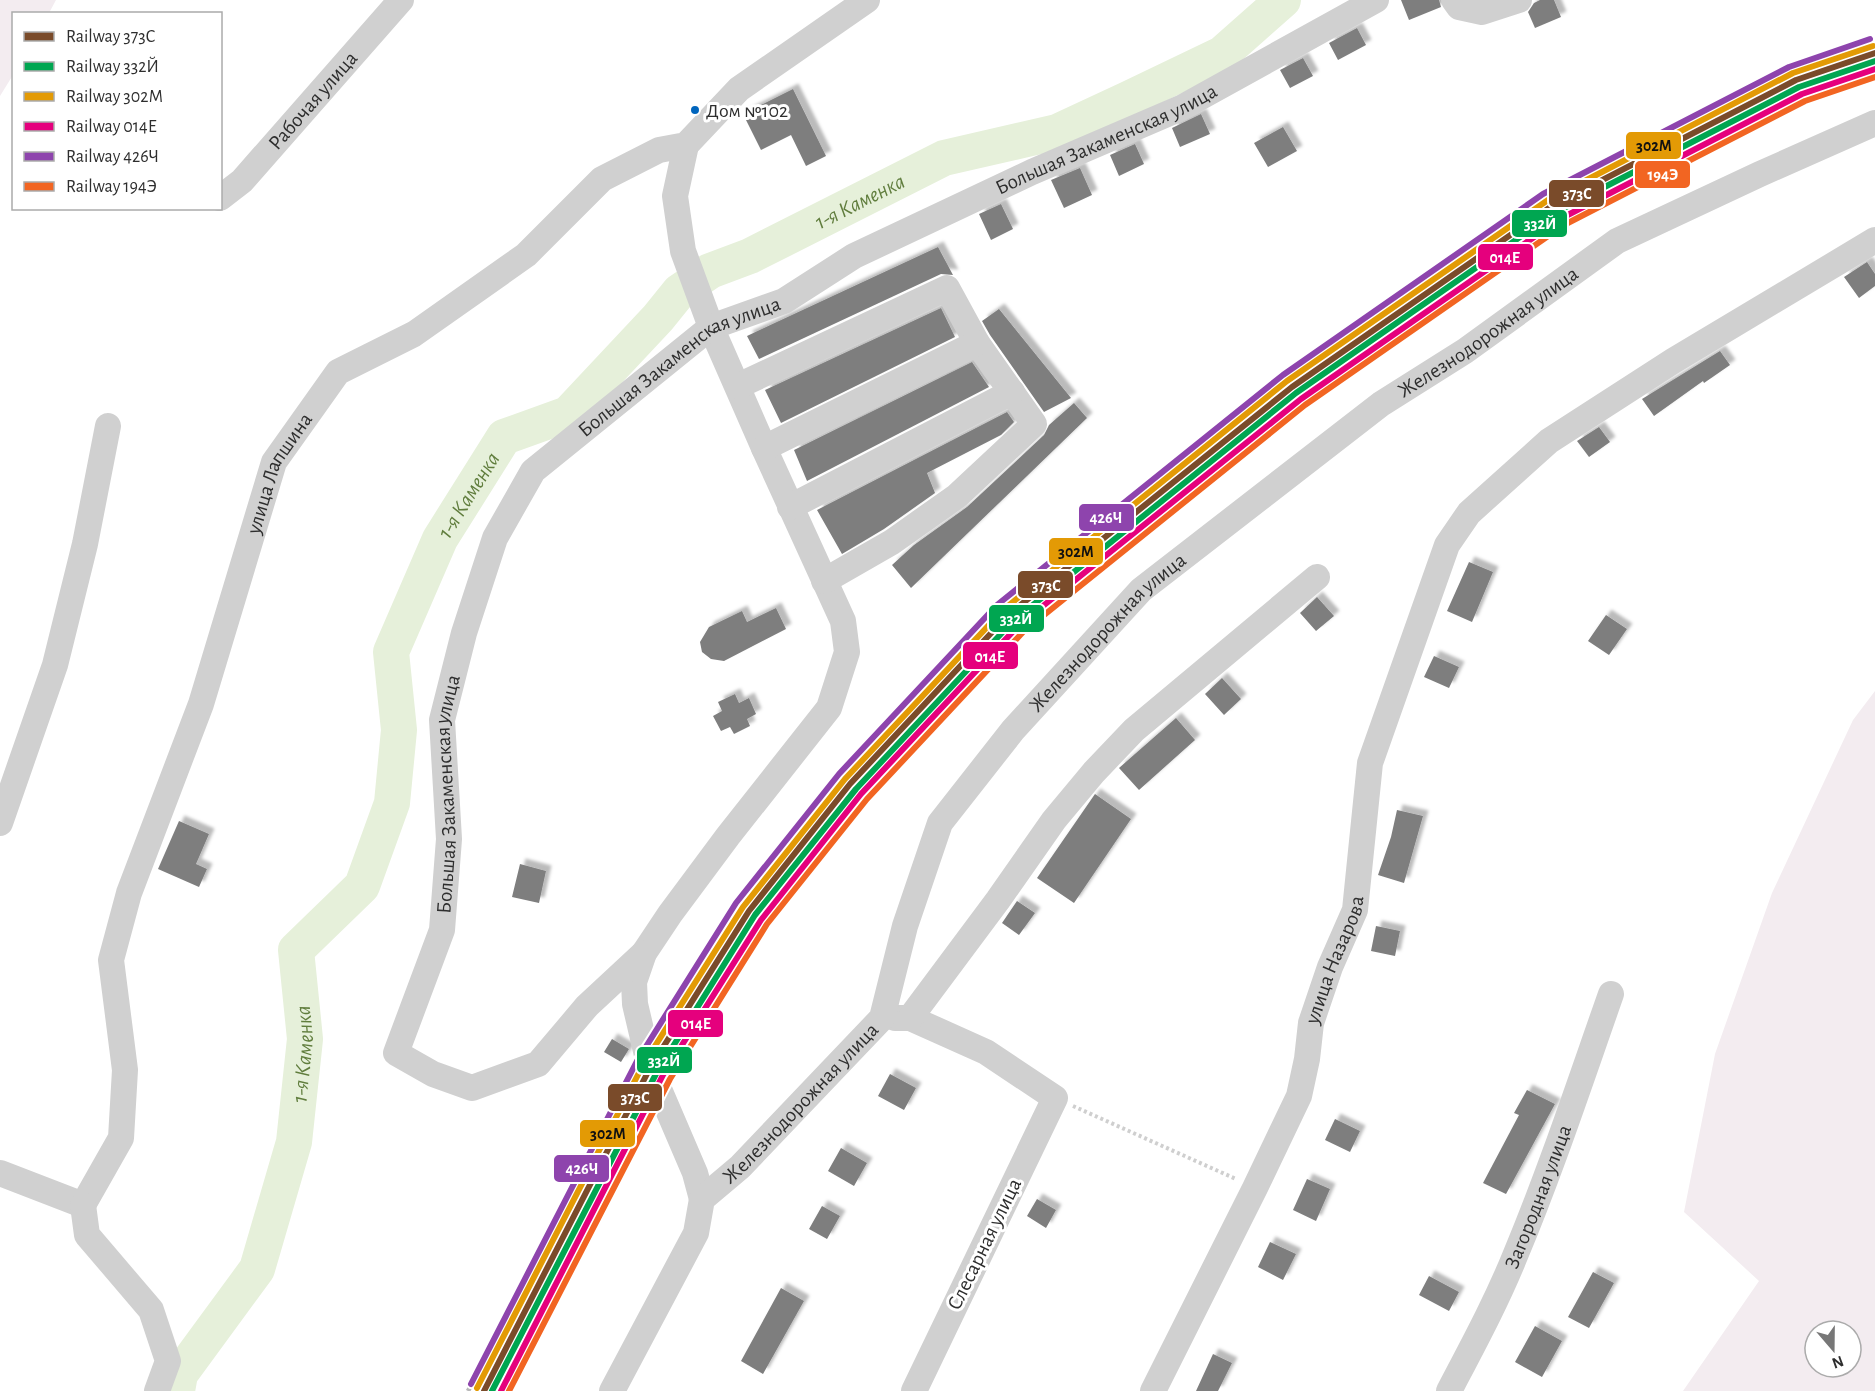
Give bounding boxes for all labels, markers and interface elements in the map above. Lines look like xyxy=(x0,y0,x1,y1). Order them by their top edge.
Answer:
legend xyxy=(12,12,222,210)
text: Railway 373C xyxy=(66,28,155,46)
street label: Рабочая улица xyxy=(265,47,362,154)
text: Railway 332Й xyxy=(66,56,159,76)
street label: Большая Закаменская улица xyxy=(992,80,1221,199)
text: Railway 302М xyxy=(66,88,163,106)
place label: Дом №102 xyxy=(706,101,788,121)
marker: Дом №102 xyxy=(689,104,701,116)
text: Railway 014Е xyxy=(66,118,157,136)
line badge: 302М xyxy=(1625,131,1682,160)
text: 302М xyxy=(1636,138,1672,154)
text: Railway 426Ч xyxy=(66,148,159,166)
line badge: 194Э xyxy=(1634,160,1691,189)
text: 194Э xyxy=(1648,167,1678,183)
water label: 1-я Каменка xyxy=(811,170,908,233)
text: Railway 194Э xyxy=(66,178,157,196)
line badge: 373C xyxy=(1548,179,1605,208)
text: 373C xyxy=(1563,186,1592,202)
line badge: 332Й xyxy=(1511,209,1568,238)
text: 332Й xyxy=(1524,215,1556,232)
line badge: 014Е xyxy=(1477,243,1534,271)
text: 014Е xyxy=(1490,250,1521,266)
street label: Железнодорожная улица xyxy=(1394,263,1582,402)
street label: Большая Закаменская улица xyxy=(574,293,784,441)
street label: улица Лапшина xyxy=(243,409,317,537)
water label: 1-я Каменка xyxy=(433,448,504,542)
line badge: 426Ч xyxy=(1078,503,1135,532)
text: 426Ч xyxy=(1089,510,1123,526)
line badge: 302М xyxy=(1048,537,1104,566)
text: 302М xyxy=(1058,544,1094,560)
street label: Железнодорожная улица xyxy=(1025,549,1190,716)
line badge: 373C xyxy=(1017,570,1074,599)
text: 373C xyxy=(1032,578,1061,594)
line badge: 332Й xyxy=(988,604,1045,633)
text: 332Й xyxy=(1000,610,1032,627)
line badge: 014Е xyxy=(962,641,1019,670)
text: 014Е xyxy=(975,649,1006,665)
street label: Большая Закаменская улица xyxy=(431,672,464,915)
street label: улица Назарова xyxy=(1301,894,1367,1028)
water label: 1-я Каменка xyxy=(288,1005,317,1104)
line badge: 014Е xyxy=(667,1009,724,1038)
text: 014Е xyxy=(681,1016,712,1032)
street label: Железнодорожная улица xyxy=(719,1019,883,1188)
line badge: 332Й xyxy=(636,1046,693,1074)
text: 332Й xyxy=(648,1052,680,1069)
line badge: 373C xyxy=(607,1083,663,1112)
text: 373C xyxy=(621,1090,650,1106)
line badge: 302М xyxy=(579,1119,636,1148)
street label: Загородная улица xyxy=(1501,1122,1575,1272)
text: 302М xyxy=(590,1126,626,1142)
line badge: 426Ч xyxy=(553,1154,610,1183)
text: 426Ч xyxy=(565,1161,599,1177)
street label: Слесарная улица xyxy=(944,1175,1026,1313)
north arrow xyxy=(1803,1319,1863,1379)
text: N xyxy=(1830,1353,1846,1372)

